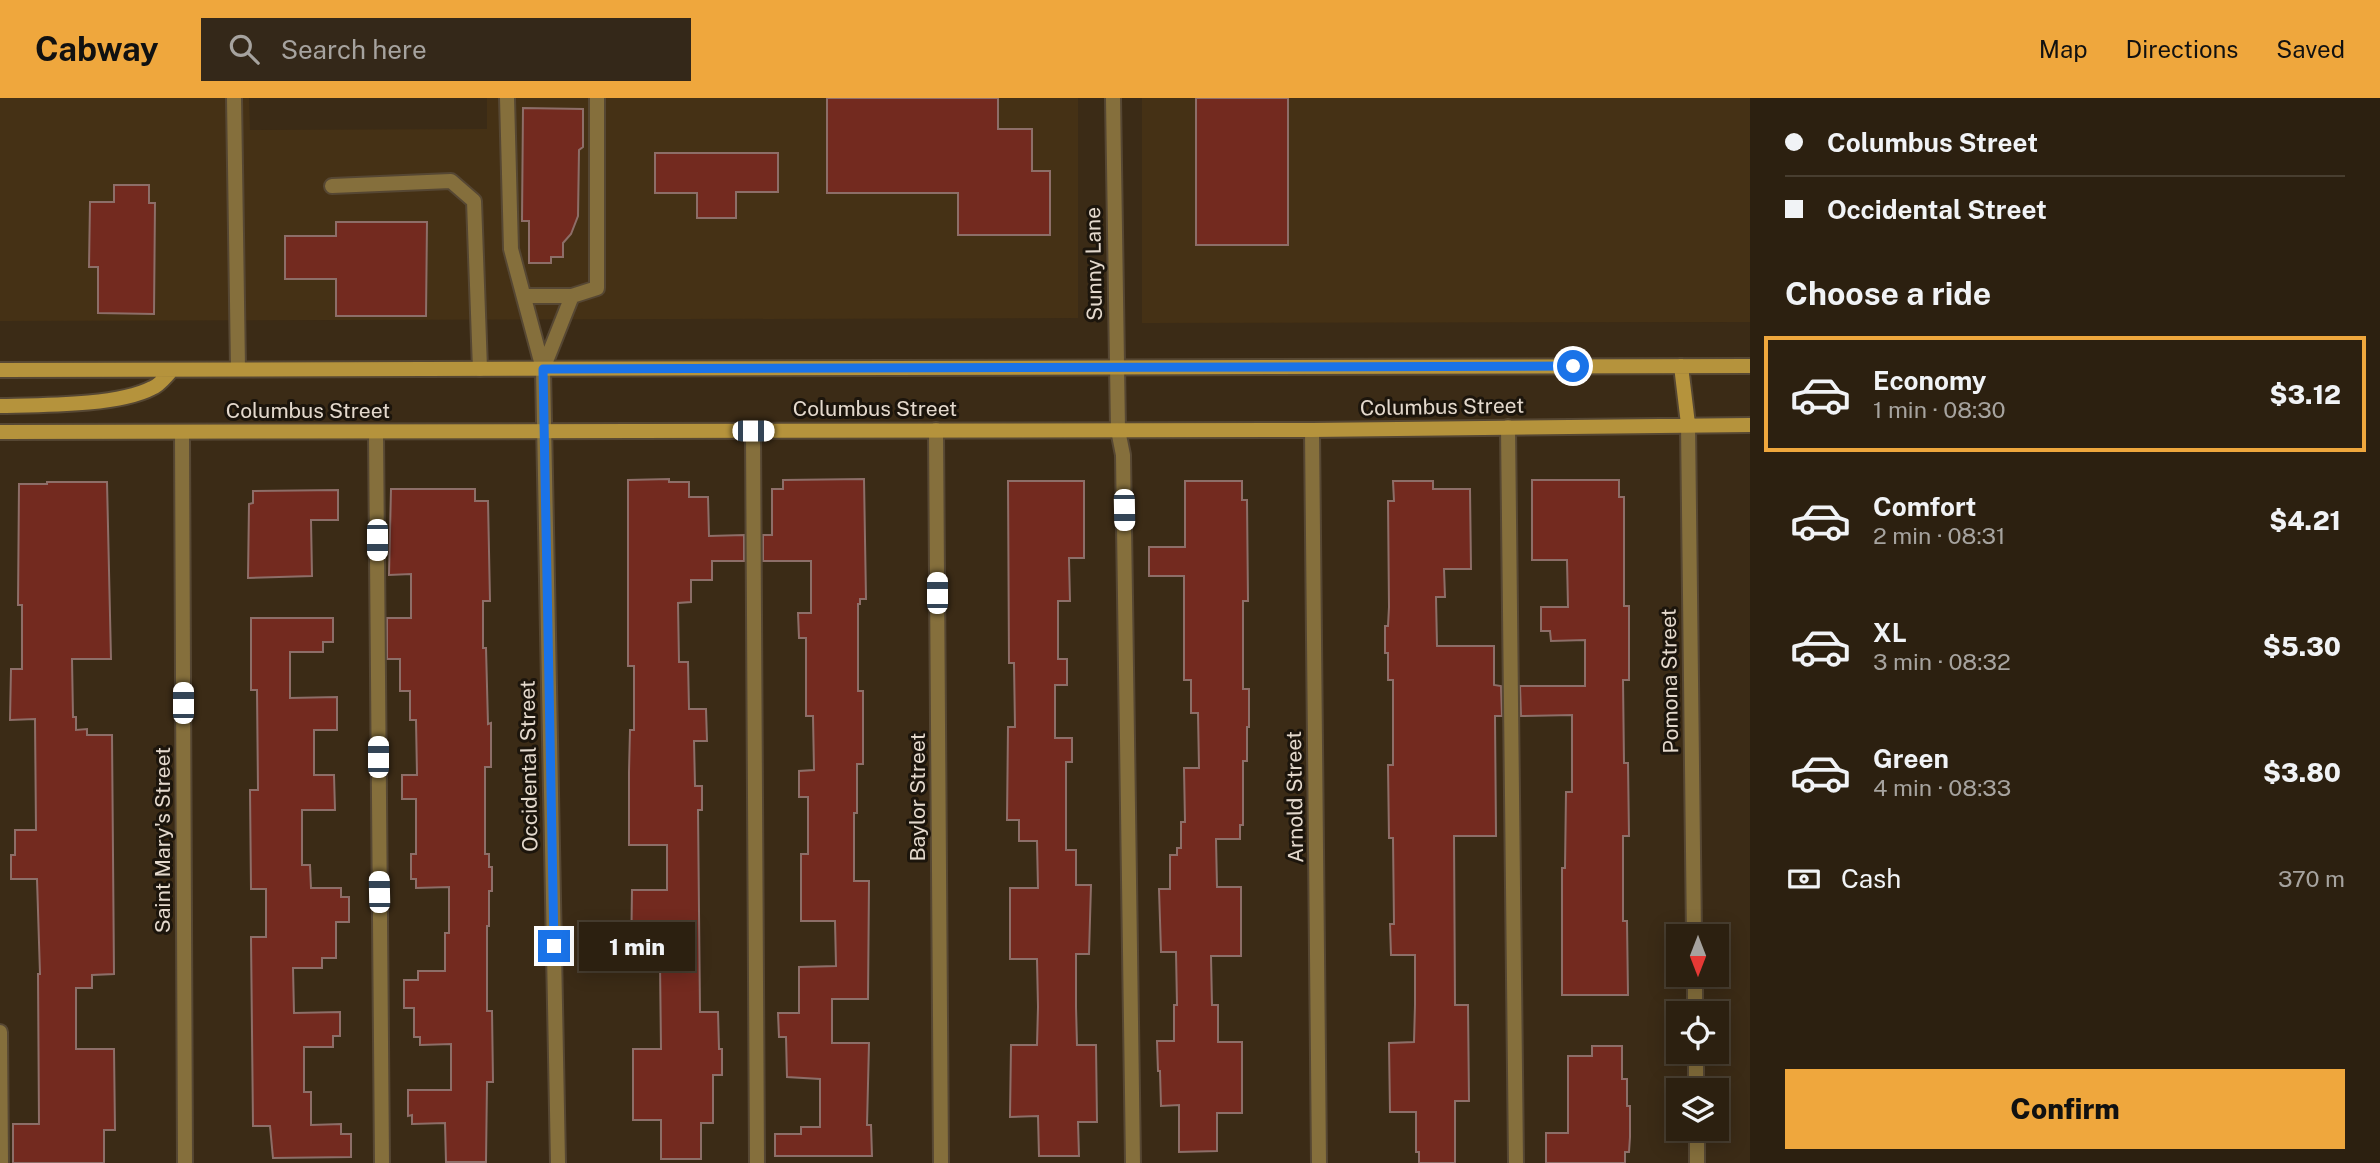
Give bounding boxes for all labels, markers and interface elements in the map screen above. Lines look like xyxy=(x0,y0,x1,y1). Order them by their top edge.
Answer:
search box xyxy=(201,18,691,81)
text: Cabway xyxy=(35,30,159,68)
icon: search xyxy=(225,30,263,68)
text: Search here xyxy=(281,34,427,65)
text: Map xyxy=(2039,35,2088,63)
text: Directions xyxy=(2126,35,2238,63)
text: Saved xyxy=(2276,35,2345,63)
text: Columbus Street xyxy=(1827,127,2038,158)
text: Occidental Street xyxy=(1827,194,2047,225)
street label: Sunny Lane xyxy=(1080,207,1107,321)
text: Choose a ride xyxy=(1785,275,1991,312)
route start xyxy=(1557,350,1589,382)
icon: car xyxy=(1789,363,1852,426)
text: Economy xyxy=(1873,365,1986,396)
text: $3.12 xyxy=(2269,379,2341,410)
street label: Columbus Street xyxy=(1360,393,1524,420)
street label: Columbus Street xyxy=(793,396,957,421)
text: 1 min · 08:30 xyxy=(1873,396,2006,423)
street label: Columbus Street xyxy=(226,398,390,423)
car xyxy=(733,421,775,442)
car xyxy=(1114,489,1135,531)
icon: car xyxy=(1789,489,1852,552)
text: Comfort xyxy=(1873,491,1976,522)
text: $4.21 xyxy=(2269,505,2341,536)
car xyxy=(367,519,388,561)
text: 2 min · 08:31 xyxy=(1873,522,2005,549)
car xyxy=(927,572,948,614)
street label: Pomona Street xyxy=(1656,608,1683,754)
icon: car xyxy=(1789,615,1852,678)
text: XL xyxy=(1873,617,1907,648)
text: $5.30 xyxy=(2263,631,2341,662)
text: 3 min · 08:32 xyxy=(1873,648,2011,675)
street label: Occidental Street xyxy=(515,680,542,852)
car xyxy=(173,682,194,724)
street label: Arnold Street xyxy=(1281,731,1308,863)
street label: Baylor Street xyxy=(905,733,930,861)
car xyxy=(368,736,389,778)
icon: car xyxy=(1789,741,1852,804)
text: Green xyxy=(1873,743,1949,774)
street label: Saint Mary's Street xyxy=(150,747,175,933)
text: $3.80 xyxy=(2263,757,2341,788)
text: 4 min · 08:33 xyxy=(1873,774,2011,801)
icon: cash xyxy=(1785,860,1823,898)
text: Cash xyxy=(1841,863,1901,894)
text: 370 m xyxy=(2278,865,2345,892)
car xyxy=(369,871,390,913)
callout: 1 min xyxy=(578,922,694,970)
north arrow xyxy=(1666,924,1729,987)
map controls xyxy=(1666,924,1729,1141)
route end xyxy=(538,930,570,962)
text: 1 min xyxy=(609,933,665,960)
button: locate xyxy=(1666,1001,1729,1064)
button: Confirm xyxy=(1785,1069,2345,1149)
button: layers xyxy=(1666,1078,1729,1141)

